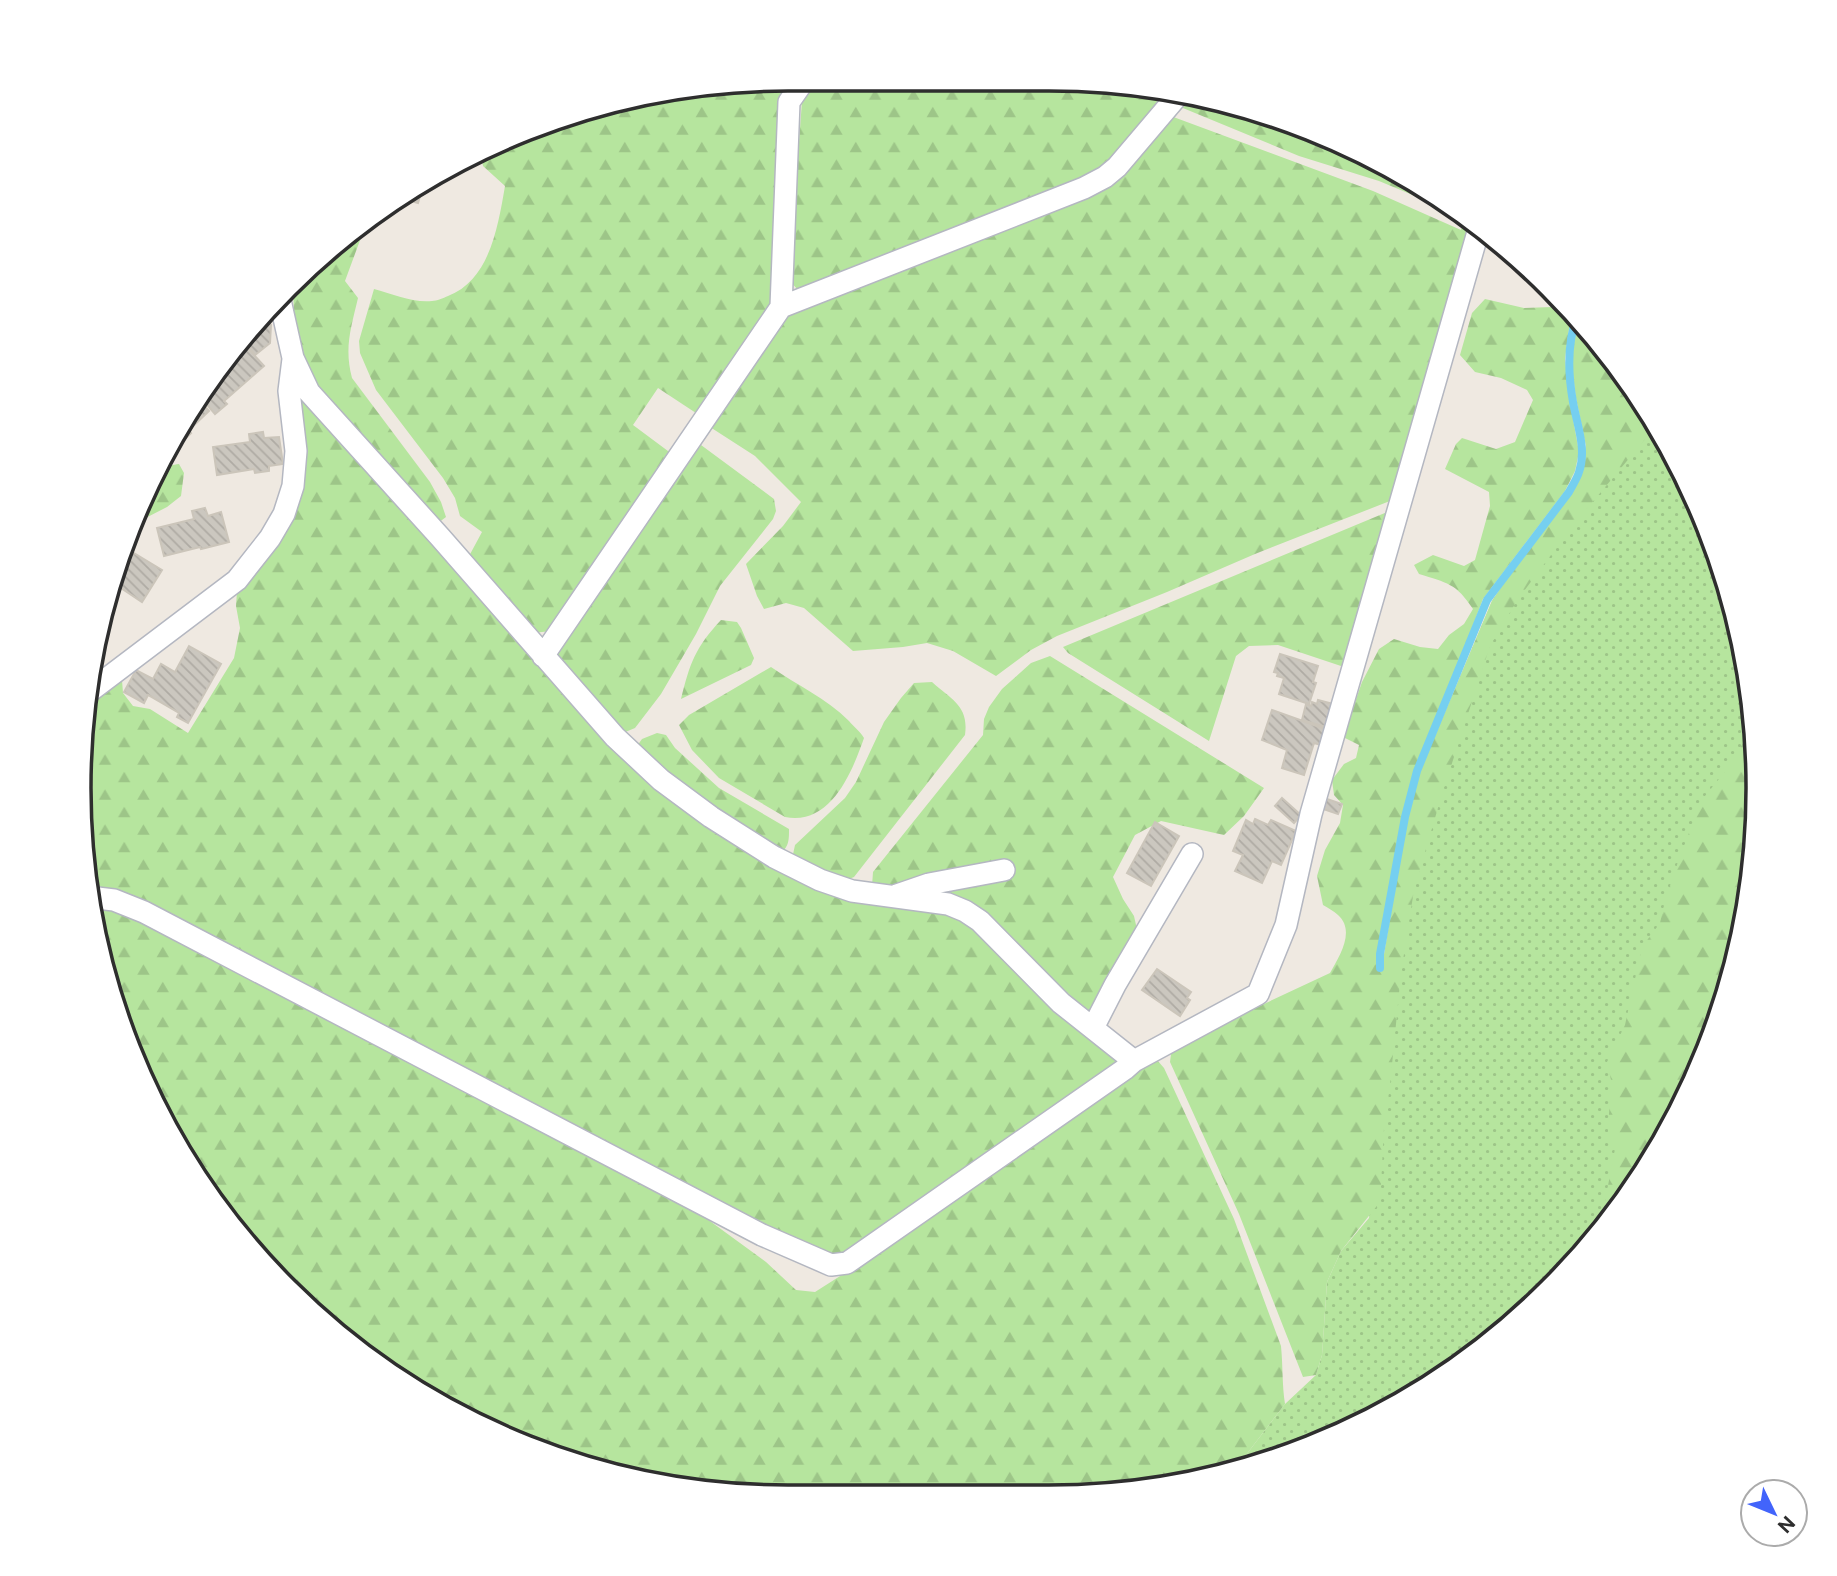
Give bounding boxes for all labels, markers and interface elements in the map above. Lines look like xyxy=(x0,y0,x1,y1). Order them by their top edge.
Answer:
north arrow xyxy=(1739,1478,1809,1548)
text: N xyxy=(1773,1512,1800,1538)

